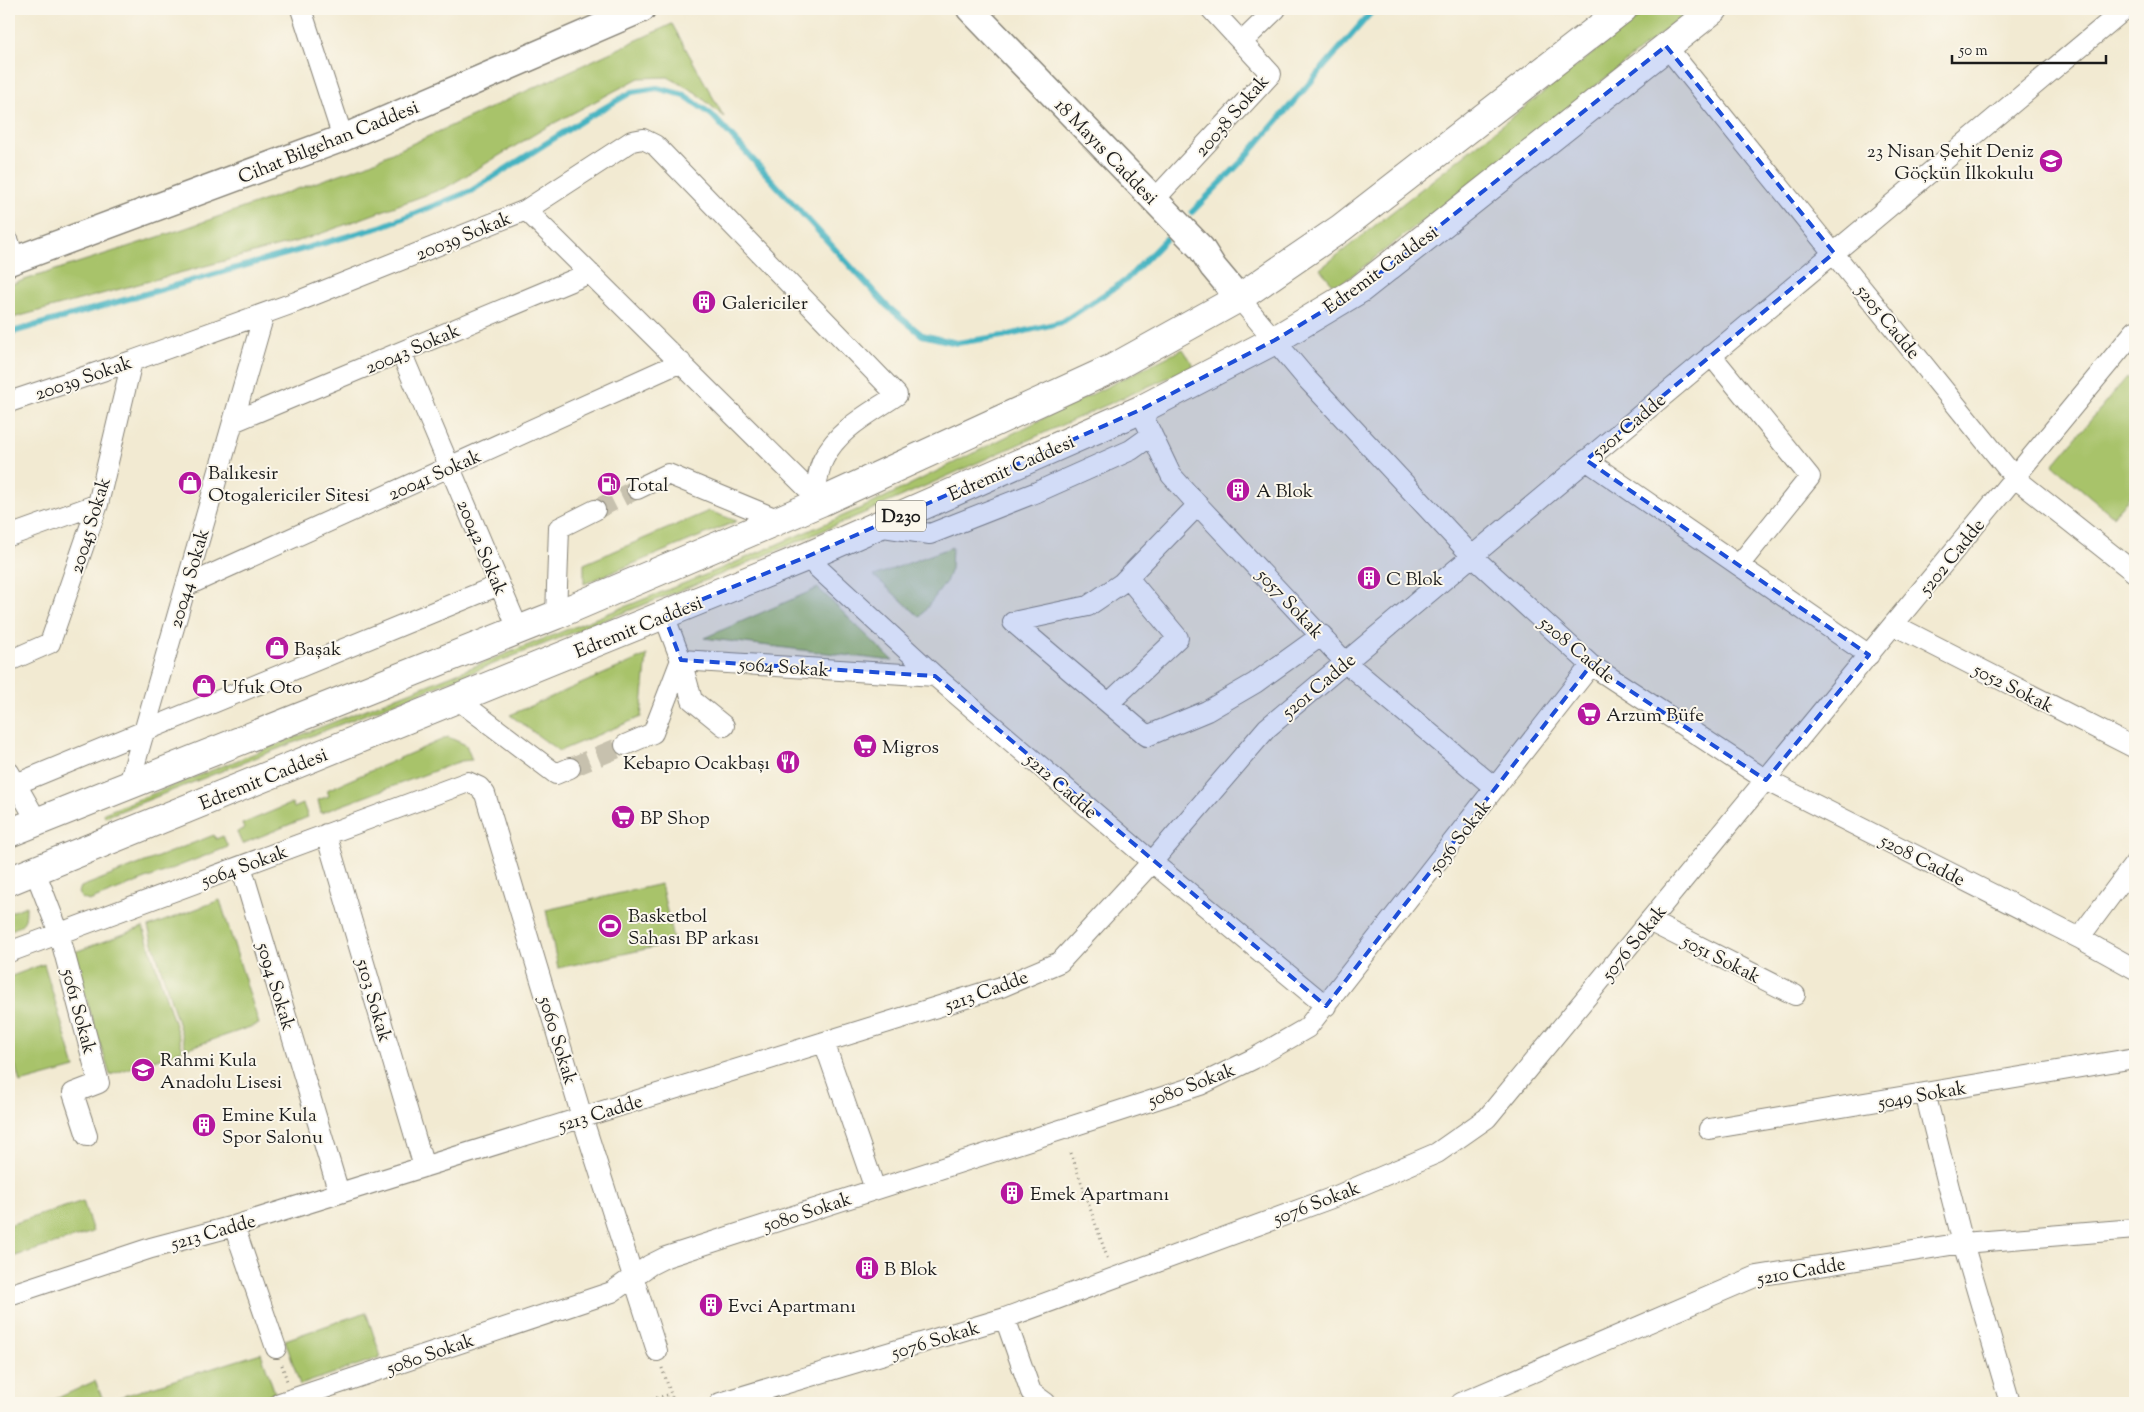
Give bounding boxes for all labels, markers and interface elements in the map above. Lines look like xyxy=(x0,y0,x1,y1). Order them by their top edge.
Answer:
scale bar xyxy=(1952,32,2105,64)
text: 50 m xyxy=(1958,41,1988,62)
street label: 20038 Sokak xyxy=(1189,69,1277,164)
street label: 18 Mayıs Caddesi xyxy=(1047,93,1163,212)
street label: Cihat Bilgehan Caddesi xyxy=(235,95,423,192)
place label: 23 Nisan Şehit Deniz Göçkün İlkokulu xyxy=(1867,139,2034,188)
school or university icon: 23 Nisan Şehit Deniz Göçkün İlkokulu xyxy=(2038,148,2064,174)
street label: 20039 Sokak xyxy=(412,206,516,269)
street label: Edremit Caddesi xyxy=(1319,220,1444,322)
street label: 5205 Cadde xyxy=(1848,279,1926,366)
building icon: Galericiler xyxy=(691,289,717,315)
place label: Galericiler xyxy=(722,291,808,318)
street label: 20043 Sokak xyxy=(361,318,465,382)
street label: 20039 Sokak xyxy=(32,350,137,409)
street label: 5201 Cadde xyxy=(1586,388,1673,467)
street label: Edremit Caddesi xyxy=(944,429,1080,509)
street label: 20041 Sokak xyxy=(384,444,486,509)
place label: Balıkesir Otogalericiler Sitesi xyxy=(208,461,369,510)
shop icon: Balıkesir Otogalericiler Sitesi xyxy=(177,470,203,496)
fuel station icon: Total xyxy=(596,471,622,497)
place label: Total xyxy=(626,473,669,500)
street label: 20045 Sokak xyxy=(64,474,119,577)
building icon: A Blok xyxy=(1225,477,1251,503)
place label: A Blok xyxy=(1256,479,1314,506)
street label: 20042 Sokak xyxy=(448,496,513,601)
road number: D230 xyxy=(876,501,926,532)
street label: 5202 Cadde xyxy=(1913,513,1992,602)
street label: 20044 Sokak xyxy=(163,525,218,632)
street label: 5057 Sokak xyxy=(1249,563,1329,646)
building icon: C Blok xyxy=(1356,565,1382,591)
place label: C Blok xyxy=(1386,567,1444,594)
street label: Edremit Caddesi xyxy=(571,590,707,666)
street label: 5208 Cadde xyxy=(1532,610,1621,691)
shop icon: Başak xyxy=(264,635,290,661)
place label: Başak xyxy=(294,637,342,664)
street label: 5201 Cadde xyxy=(1276,648,1363,727)
street label: 5064 Sokak xyxy=(737,652,830,685)
street label: 5052 Sokak xyxy=(1967,657,2058,721)
shop icon: Ufuk Oto xyxy=(191,673,217,699)
place label: Ufuk Oto xyxy=(222,675,302,702)
supermarket icon: Arzum Büfe xyxy=(1576,701,1602,727)
place label: Arzum Büfe xyxy=(1606,703,1704,730)
supermarket icon: Migros xyxy=(852,733,878,759)
place label: Migros xyxy=(882,735,939,762)
street label: Edremit Caddesi xyxy=(196,742,332,818)
street label: 5212 Cadde xyxy=(1017,747,1103,826)
restaurant icon: Kebap10 Ocakbaşı xyxy=(775,749,801,775)
place label: Kebap10 Ocakbaşı xyxy=(623,751,770,778)
street label: 5056 Sokak xyxy=(1423,794,1499,881)
supermarket icon: BP Shop xyxy=(610,804,636,830)
place label: BP Shop xyxy=(640,806,710,833)
street label: 5208 Cadde xyxy=(1874,828,1969,894)
street label: 5064 Sokak xyxy=(197,839,293,896)
street label: 5076 Sokak xyxy=(1595,899,1674,988)
place label: Basketbol Sahası BP arkası xyxy=(628,904,759,953)
sports icon: Basketbol Sahası BP arkası xyxy=(597,913,623,939)
street label: 5051 Sokak xyxy=(1676,929,1765,992)
street label: 5094 Sokak xyxy=(248,939,301,1035)
street label: 5103 Sokak xyxy=(348,955,398,1046)
street label: 5061 Sokak xyxy=(53,965,102,1058)
street label: 5213 Cadde xyxy=(940,965,1033,1020)
street label: 5060 Sokak xyxy=(530,992,583,1089)
place label: Rahmi Kula Anadolu Lisesi xyxy=(160,1048,282,1097)
school or university icon: Rahmi Kula Anadolu Lisesi xyxy=(130,1057,156,1083)
street label: 5080 Sokak xyxy=(1144,1057,1240,1116)
street label: 5049 Sokak xyxy=(1875,1075,1969,1118)
street label: 5213 Cadde xyxy=(554,1089,646,1140)
place label: Emine Kula Spor Salonu xyxy=(222,1103,323,1152)
building icon: Emine Kula Spor Salonu xyxy=(191,1112,217,1138)
street label: 5076 Sokak xyxy=(1269,1175,1365,1234)
building icon: Emek Apartmanı xyxy=(999,1180,1025,1206)
place label: Emek Apartmanı xyxy=(1030,1182,1169,1209)
street label: 5080 Sokak xyxy=(759,1186,856,1241)
street label: 5213 Cadde xyxy=(167,1208,259,1259)
street label: 5210 Cadde xyxy=(1754,1251,1848,1294)
building icon: B Blok xyxy=(854,1255,880,1281)
place label: B Blok xyxy=(884,1257,938,1284)
building icon: Evci Apartmanı xyxy=(698,1292,724,1318)
place label: Evci Apartmanı xyxy=(728,1294,856,1321)
street label: 5076 Sokak xyxy=(887,1315,984,1368)
street label: 5080 Sokak xyxy=(382,1328,479,1383)

